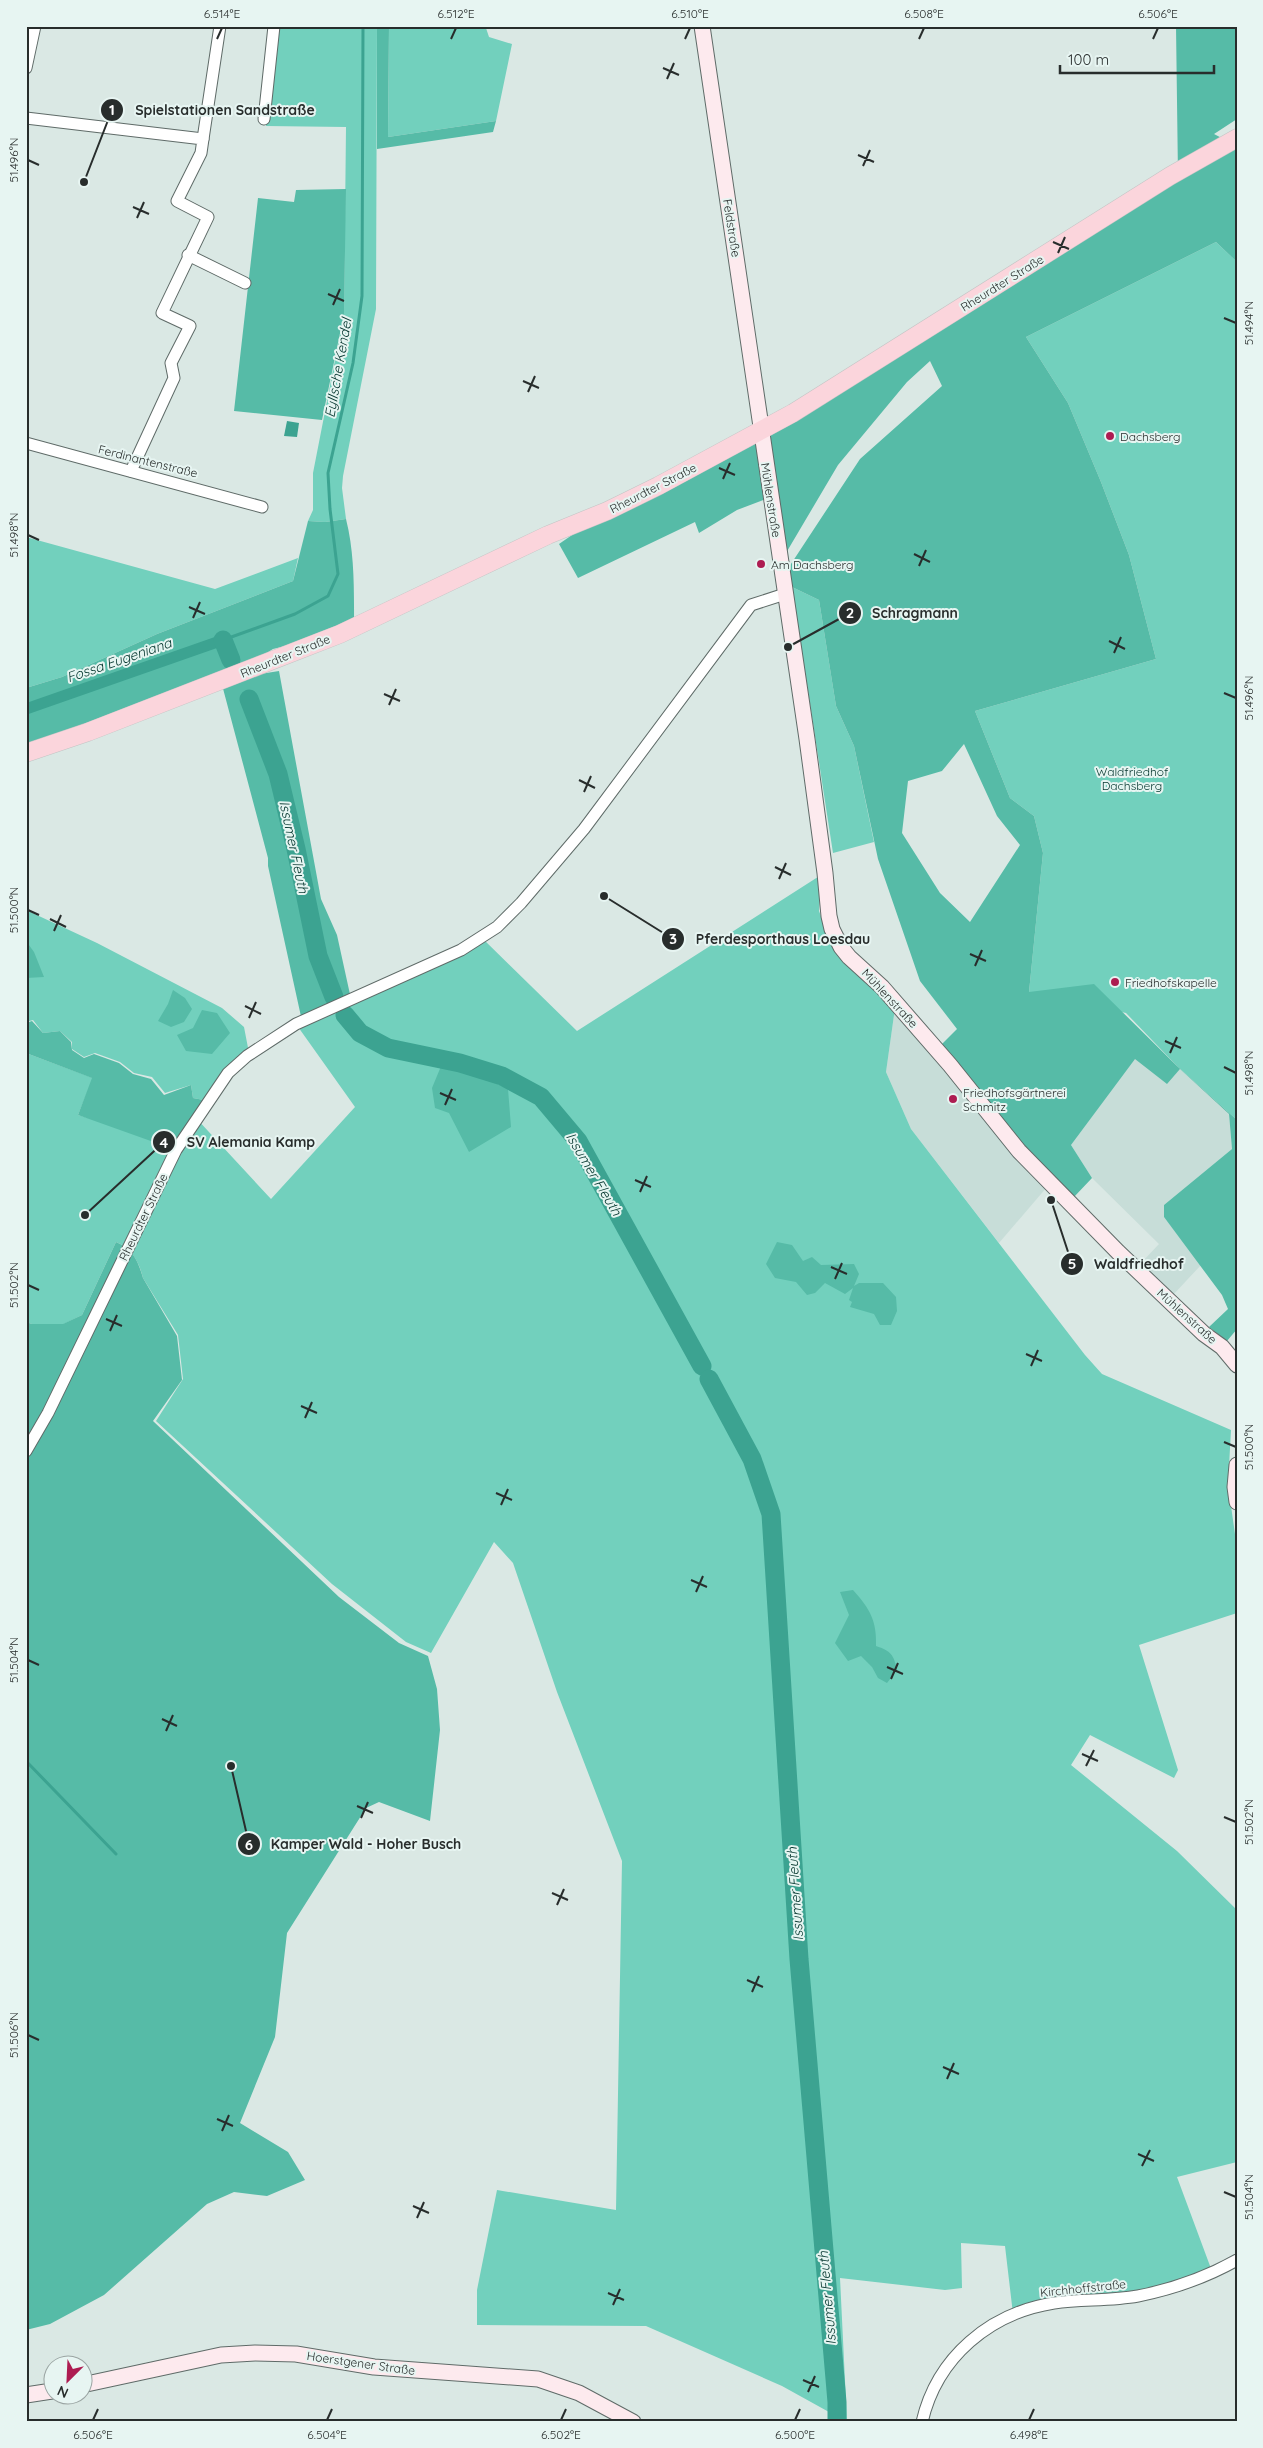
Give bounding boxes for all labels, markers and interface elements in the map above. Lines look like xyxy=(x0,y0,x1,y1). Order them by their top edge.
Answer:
text: 6.514°E xyxy=(204,6,240,21)
text: 6.512°E xyxy=(437,6,475,21)
text: 6.510°E xyxy=(671,6,709,21)
text: 6.508°E xyxy=(904,6,944,21)
text: 6.506°E xyxy=(1138,6,1178,21)
scale bar xyxy=(1060,42,1214,74)
text: 100 m xyxy=(1068,50,1109,69)
callout: Spielstationen Sandstraße xyxy=(100,95,324,124)
text: 1 xyxy=(109,100,115,119)
text: Spielstationen Sandstraße xyxy=(135,101,315,119)
text: 51.496°N xyxy=(6,138,21,182)
street label: Feldstraße xyxy=(720,198,744,258)
street label: Rheurdter Straße xyxy=(958,251,1047,315)
text: 51.494°N xyxy=(1241,301,1256,345)
water label: Eyllsche Kendel xyxy=(320,315,356,419)
place label: Dachsberg xyxy=(1120,429,1181,444)
marker: Dachsberg xyxy=(1104,430,1116,442)
street label: Ferdinantenstraße xyxy=(97,441,199,481)
street label: Rheurdter Straße xyxy=(607,460,699,516)
street label: Mühlenstraße xyxy=(758,462,784,539)
text: 51.498°N xyxy=(6,513,21,557)
place label: Am Dachsberg xyxy=(771,557,854,572)
marker: Am Dachsberg xyxy=(755,558,767,570)
callout: Schragmann xyxy=(837,598,968,627)
text: 2 xyxy=(846,603,854,622)
text: Schragmann xyxy=(872,604,958,622)
street label: Rheurdter Straße xyxy=(238,631,332,681)
water label: Fossa Eugeniana xyxy=(64,633,175,686)
text: 51.496°N xyxy=(1241,676,1256,720)
park label: Waldfriedhof Dachsberg xyxy=(1096,764,1169,793)
water label: Issumer Fleuth xyxy=(275,799,313,896)
text: 51.500°N xyxy=(6,887,21,933)
callout: Pferdesporthaus Loesdau xyxy=(661,924,880,953)
text: 3 xyxy=(669,929,677,948)
text: Pferdesporthaus Loesdau xyxy=(696,930,870,948)
street label: Mühlenstraße xyxy=(859,965,921,1031)
place label: Friedhofskapelle xyxy=(1125,975,1217,990)
marker: Friedhofskapelle xyxy=(1109,976,1121,988)
text: 51.498°N xyxy=(1241,1051,1256,1095)
place label: Friedhofsgärtnerei Schmitz xyxy=(963,1085,1066,1114)
marker: Friedhofsgärtnerei Schmitz xyxy=(947,1093,959,1105)
callout: SV Alemania Kamp xyxy=(152,1128,325,1157)
water label: Issumer Fleuth xyxy=(562,1129,626,1220)
text: 4 xyxy=(160,1133,169,1152)
text: SV Alemania Kamp xyxy=(187,1133,315,1151)
street label: Rheurdter Straße xyxy=(115,1171,171,1263)
callout: Waldfriedhof xyxy=(1059,1250,1194,1279)
text: 5 xyxy=(1068,1254,1076,1273)
text: Waldfriedhof xyxy=(1094,1255,1185,1273)
text: 51.502°N xyxy=(6,1262,21,1308)
street label: Mühlenstraße xyxy=(1154,1285,1220,1347)
text: 51.500°N xyxy=(1241,1424,1256,1470)
text: 51.504°N xyxy=(6,1637,21,1683)
text: 51.502°N xyxy=(1241,1799,1256,1845)
callout: Kamper Wald - Hoher Busch xyxy=(236,1830,471,1859)
text: 6 xyxy=(245,1835,253,1854)
text: Kamper Wald - Hoher Busch xyxy=(271,1835,461,1853)
water label: Issumer Fleuth xyxy=(783,1845,807,1942)
text: 51.506°N xyxy=(6,2012,21,2058)
text: 51.504°N xyxy=(1241,2174,1256,2220)
water label: Issumer Fleuth xyxy=(814,2249,840,2346)
street label: Kirchhoffstraße xyxy=(1039,2276,1127,2300)
street label: Hoerstgener Straße xyxy=(306,2348,416,2378)
north arrow xyxy=(42,2356,92,2406)
text: N xyxy=(54,2382,71,2402)
text: 6.506°E xyxy=(73,2427,113,2442)
text: 6.504°E xyxy=(307,2427,347,2442)
text: 6.502°E xyxy=(541,2427,581,2442)
text: 6.500°E xyxy=(775,2427,815,2442)
text: 6.498°E xyxy=(1010,2427,1048,2442)

